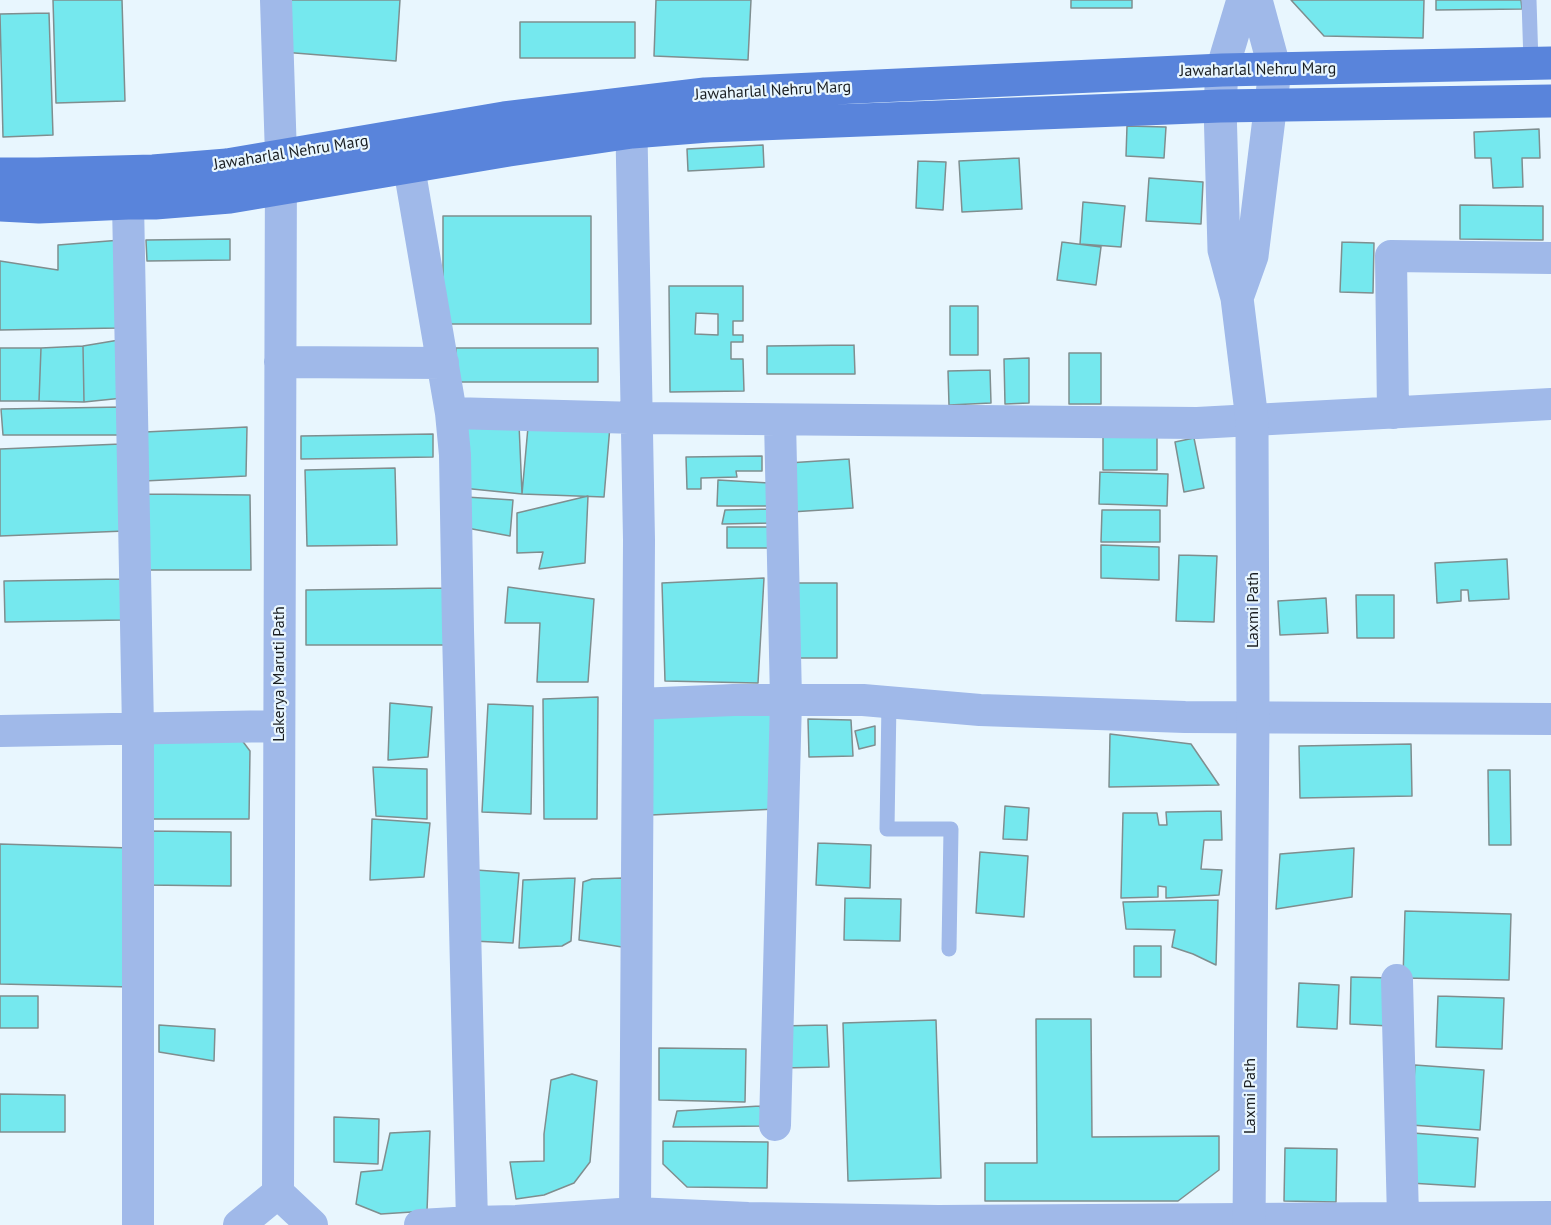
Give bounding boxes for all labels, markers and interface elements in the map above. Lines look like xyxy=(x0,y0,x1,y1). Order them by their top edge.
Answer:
street label: Jawaharlal Nehru Marg xyxy=(1180,59,1336,81)
street label: Jawaharlal Nehru Marg xyxy=(694,77,852,105)
street label: Jawaharlal Nehru Marg xyxy=(212,131,370,175)
street label: Laxmi Path xyxy=(1243,572,1263,648)
street label: Lakerya Maruti Path xyxy=(269,606,289,742)
street label: Laxmi Path xyxy=(1240,1058,1260,1134)

